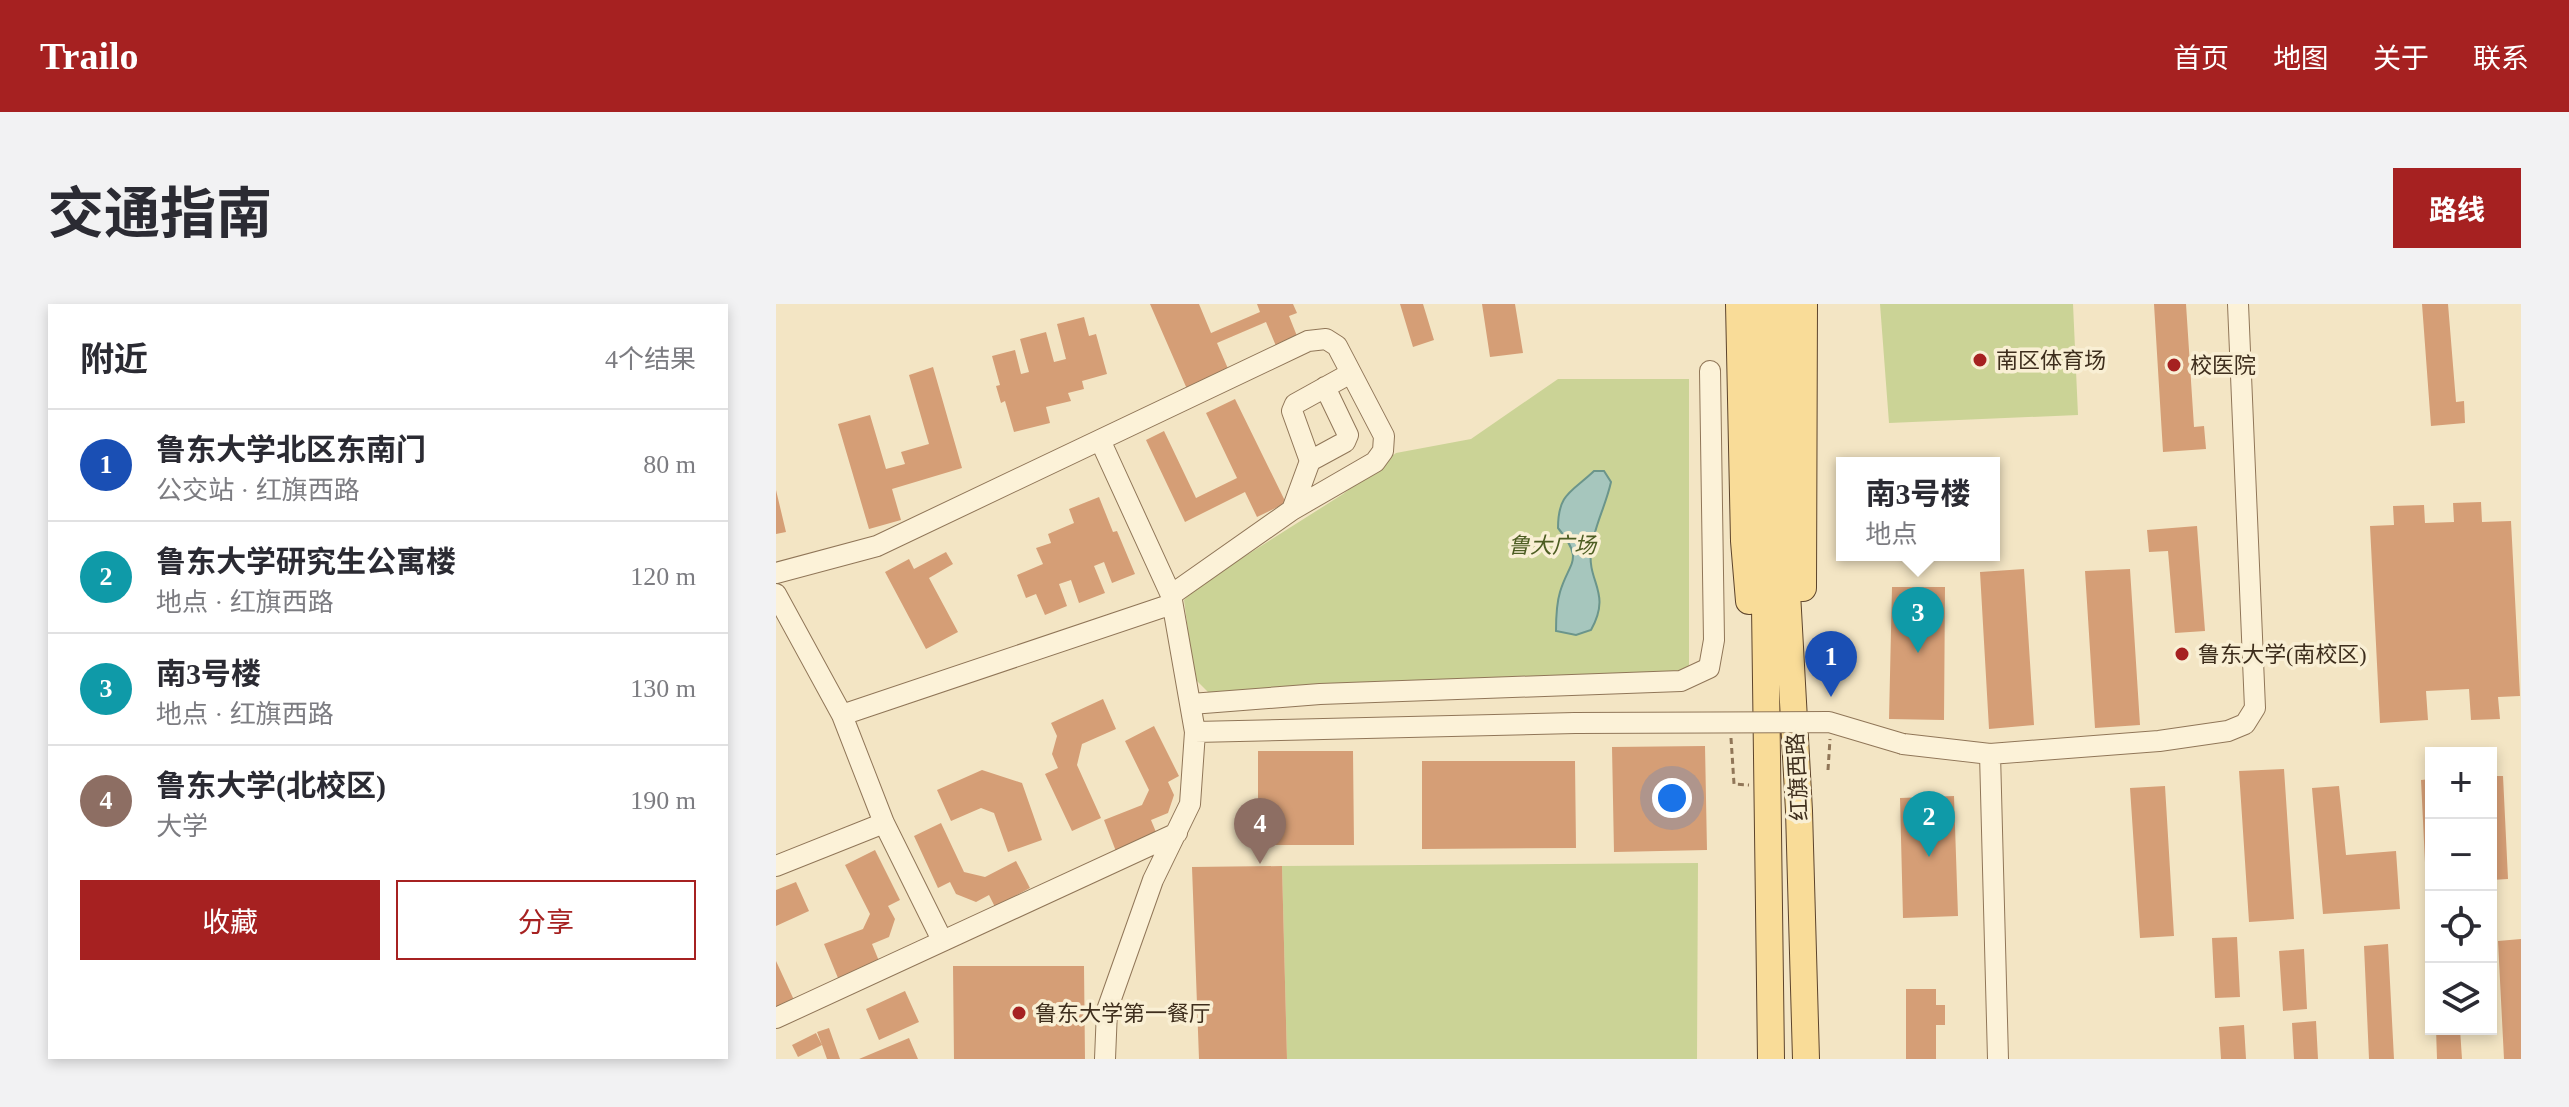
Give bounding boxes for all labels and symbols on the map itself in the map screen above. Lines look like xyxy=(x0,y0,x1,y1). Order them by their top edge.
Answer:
place label: 南区体育场 xyxy=(1996,348,2106,373)
marker: 南区体育场 xyxy=(1971,351,1989,369)
place label: 校医院 xyxy=(2190,353,2256,378)
marker: 校医院 xyxy=(2165,356,2183,374)
park label: 鲁大广场 xyxy=(1508,533,1598,558)
pin: 3 xyxy=(1892,587,1944,653)
pin: 1 xyxy=(1805,631,1857,697)
place label: 鲁东大学(南校区) xyxy=(2198,642,2367,667)
marker: 鲁东大学(南校区) xyxy=(2173,645,2191,663)
street label: 红旗西路 xyxy=(1783,732,1812,822)
your location xyxy=(1652,778,1692,818)
pin: 2 xyxy=(1903,791,1955,857)
pin: 4 xyxy=(1234,798,1286,864)
place label: 鲁东大学第一餐厅 xyxy=(1035,1001,1211,1026)
marker: 鲁东大学第一餐厅 xyxy=(1010,1004,1028,1022)

